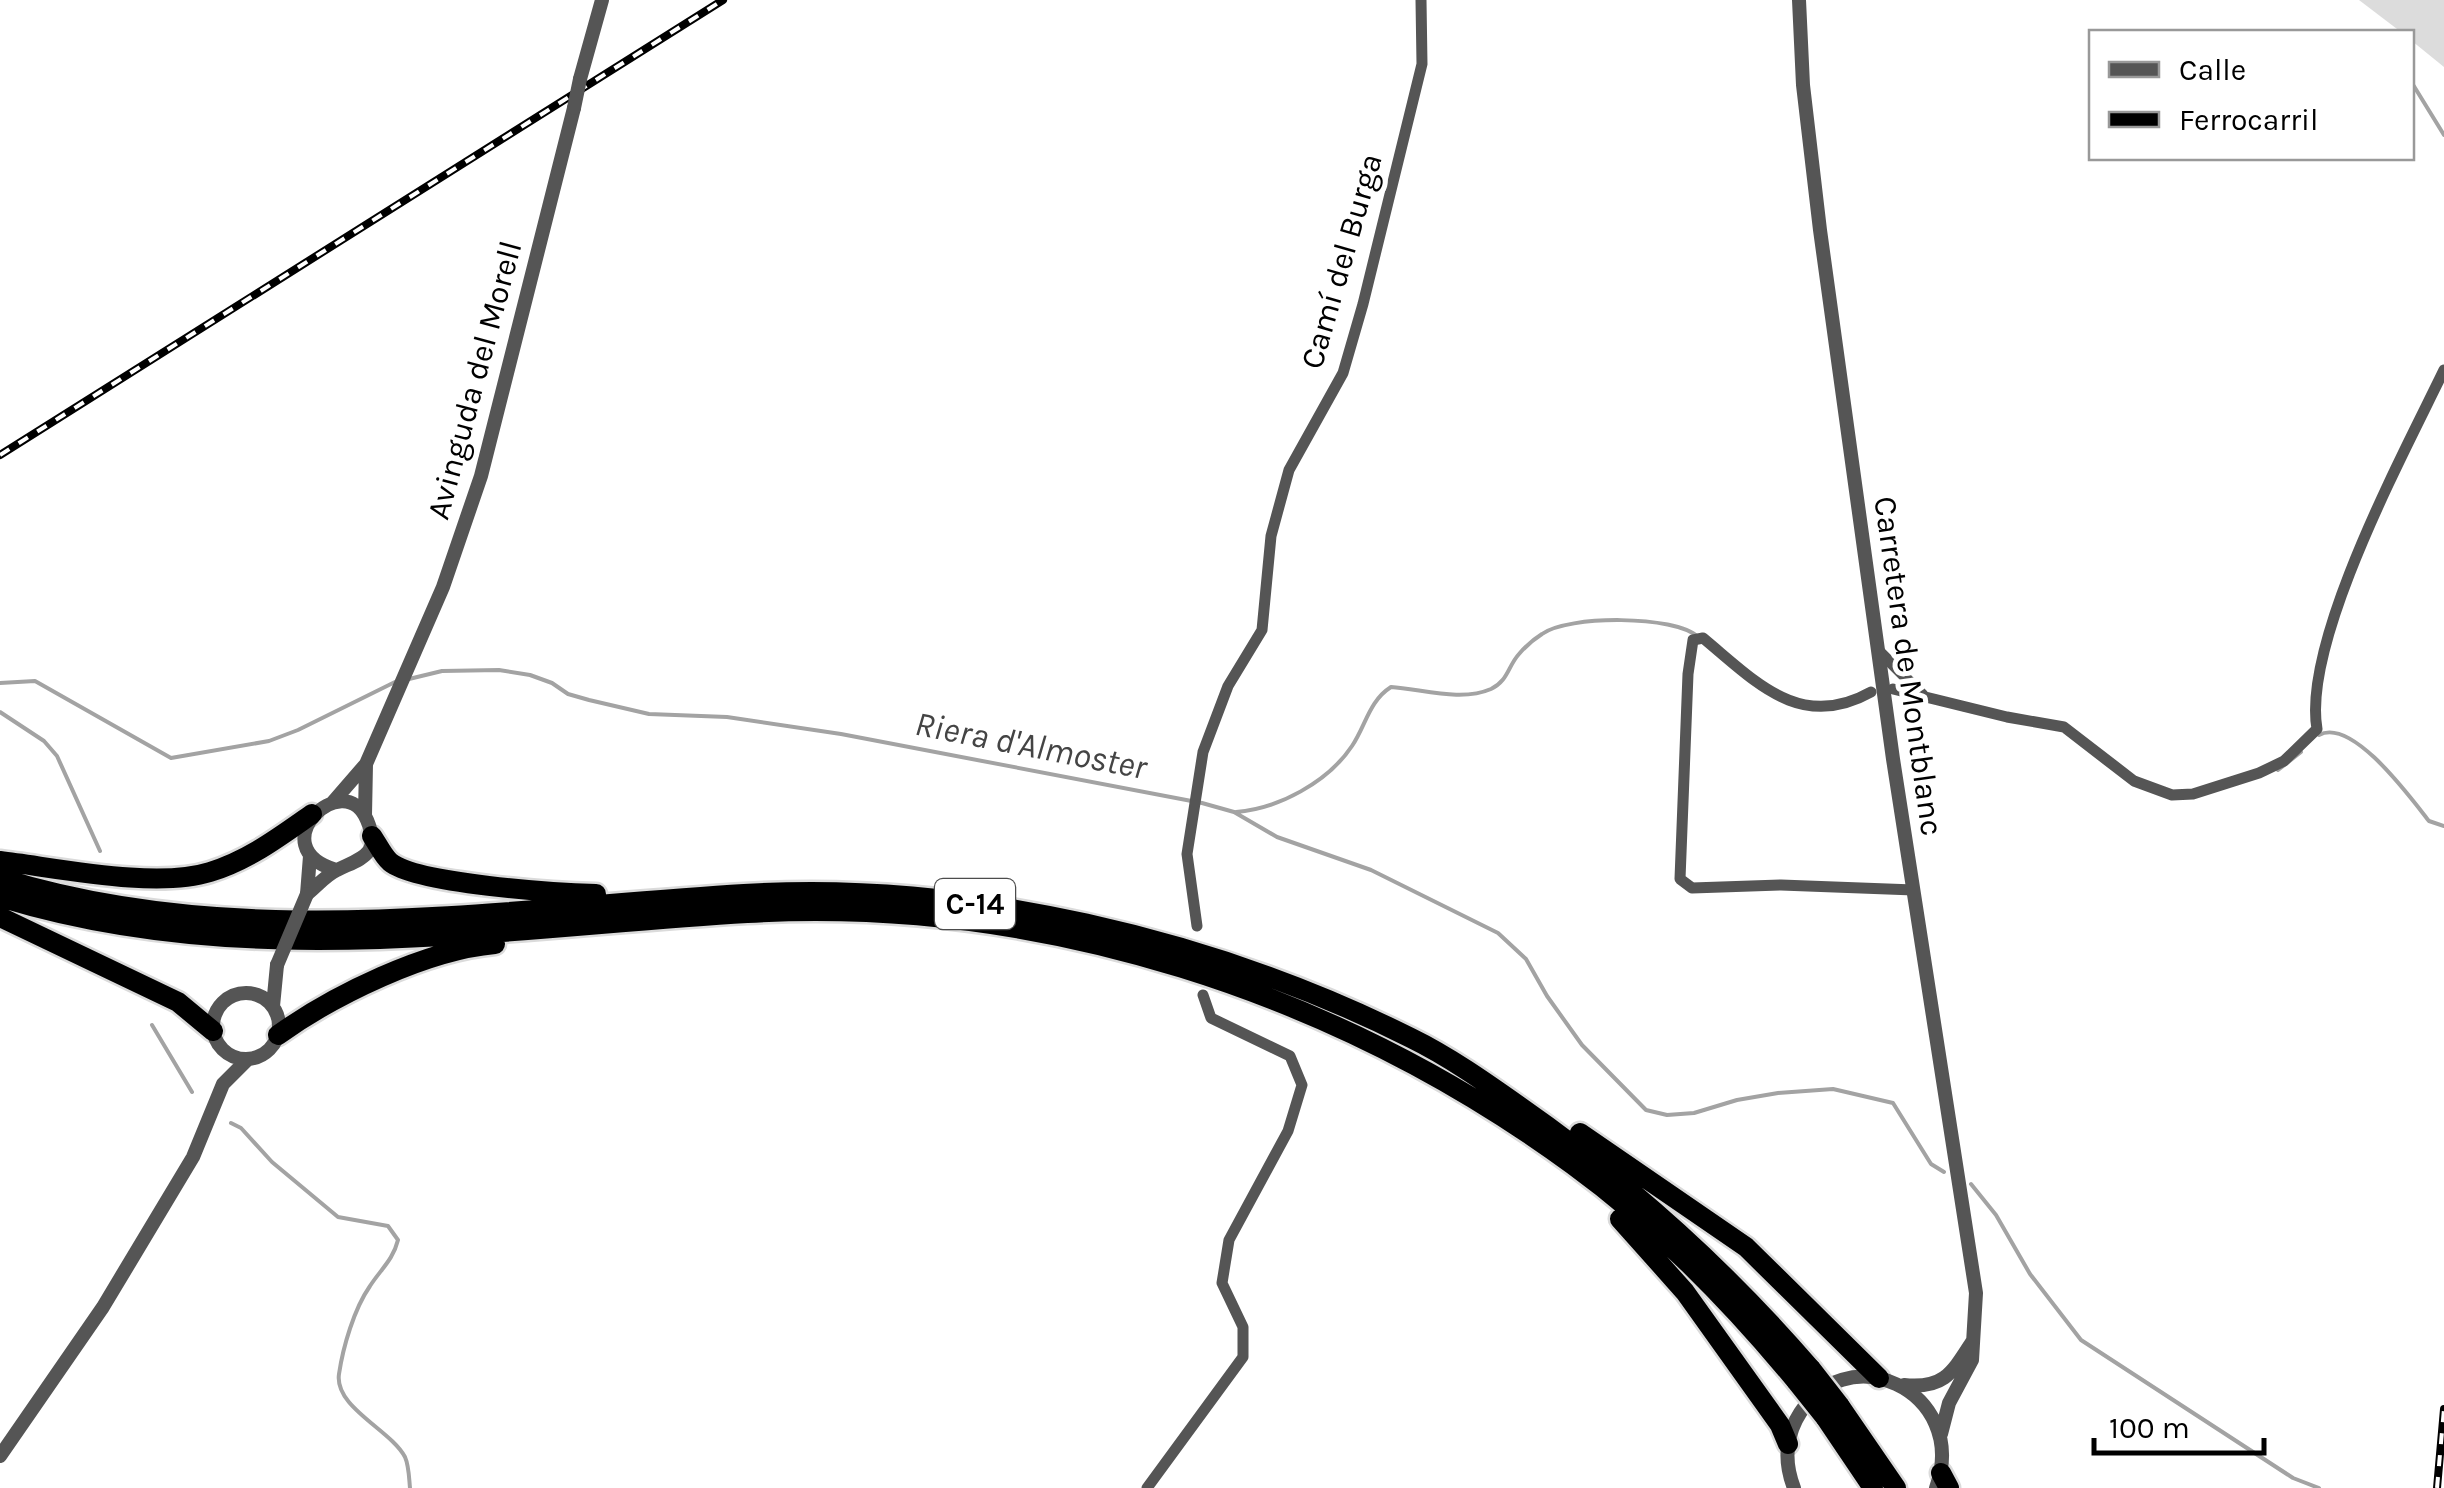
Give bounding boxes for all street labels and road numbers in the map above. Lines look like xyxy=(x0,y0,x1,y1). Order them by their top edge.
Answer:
street label: Camí del Burga xyxy=(1293,149,1390,373)
street label: Avinguda del Morell xyxy=(420,237,529,523)
street label: Carretera de Montblanc xyxy=(1866,494,1951,838)
road number: C-14 xyxy=(935,879,1015,929)

